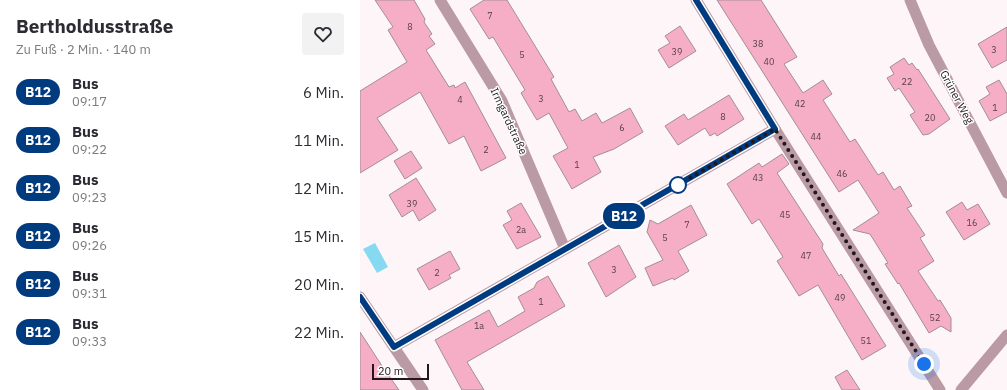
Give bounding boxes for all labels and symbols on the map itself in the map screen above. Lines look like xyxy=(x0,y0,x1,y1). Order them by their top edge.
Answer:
house number: 7 xyxy=(487,10,493,21)
house number: 8 xyxy=(407,21,413,32)
house number: 38 xyxy=(753,38,763,49)
house number: 3 xyxy=(991,44,997,55)
house number: 39 xyxy=(672,46,682,57)
house number: 5 xyxy=(519,49,525,60)
house number: 40 xyxy=(764,56,774,67)
street label: Grüner Weg xyxy=(937,68,977,126)
house number: 22 xyxy=(902,76,912,87)
street label: Irmgardstraße xyxy=(487,85,531,157)
house number: 3 xyxy=(538,93,544,104)
house number: 4 xyxy=(457,94,463,105)
house number: 42 xyxy=(795,98,805,109)
house number: 1 xyxy=(992,102,998,113)
house number: 8 xyxy=(720,111,726,122)
house number: 20 xyxy=(925,112,935,123)
house number: 6 xyxy=(619,122,625,133)
house number: 44 xyxy=(811,131,821,142)
house number: 2 xyxy=(483,144,489,155)
house number: 1 xyxy=(574,159,580,170)
house number: 46 xyxy=(837,168,847,179)
house number: 43 xyxy=(753,172,763,183)
unlabelled marker xyxy=(669,176,687,194)
house number: 39 xyxy=(407,198,417,209)
line badge: B12 xyxy=(601,203,647,229)
house number: 45 xyxy=(780,209,790,220)
house number: 16 xyxy=(967,217,977,228)
house number: 7 xyxy=(684,219,690,230)
house number: 2a xyxy=(516,224,526,235)
house number: 5 xyxy=(662,232,668,243)
house number: 47 xyxy=(801,250,811,261)
house number: 3 xyxy=(611,264,617,275)
house number: 2 xyxy=(434,267,440,278)
house number: 49 xyxy=(835,292,845,303)
house number: 1 xyxy=(538,296,544,307)
house number: 52 xyxy=(930,312,940,323)
house number: 1a xyxy=(474,320,484,331)
house number: 51 xyxy=(861,335,871,346)
your location xyxy=(914,354,934,374)
scale bar xyxy=(372,362,429,381)

